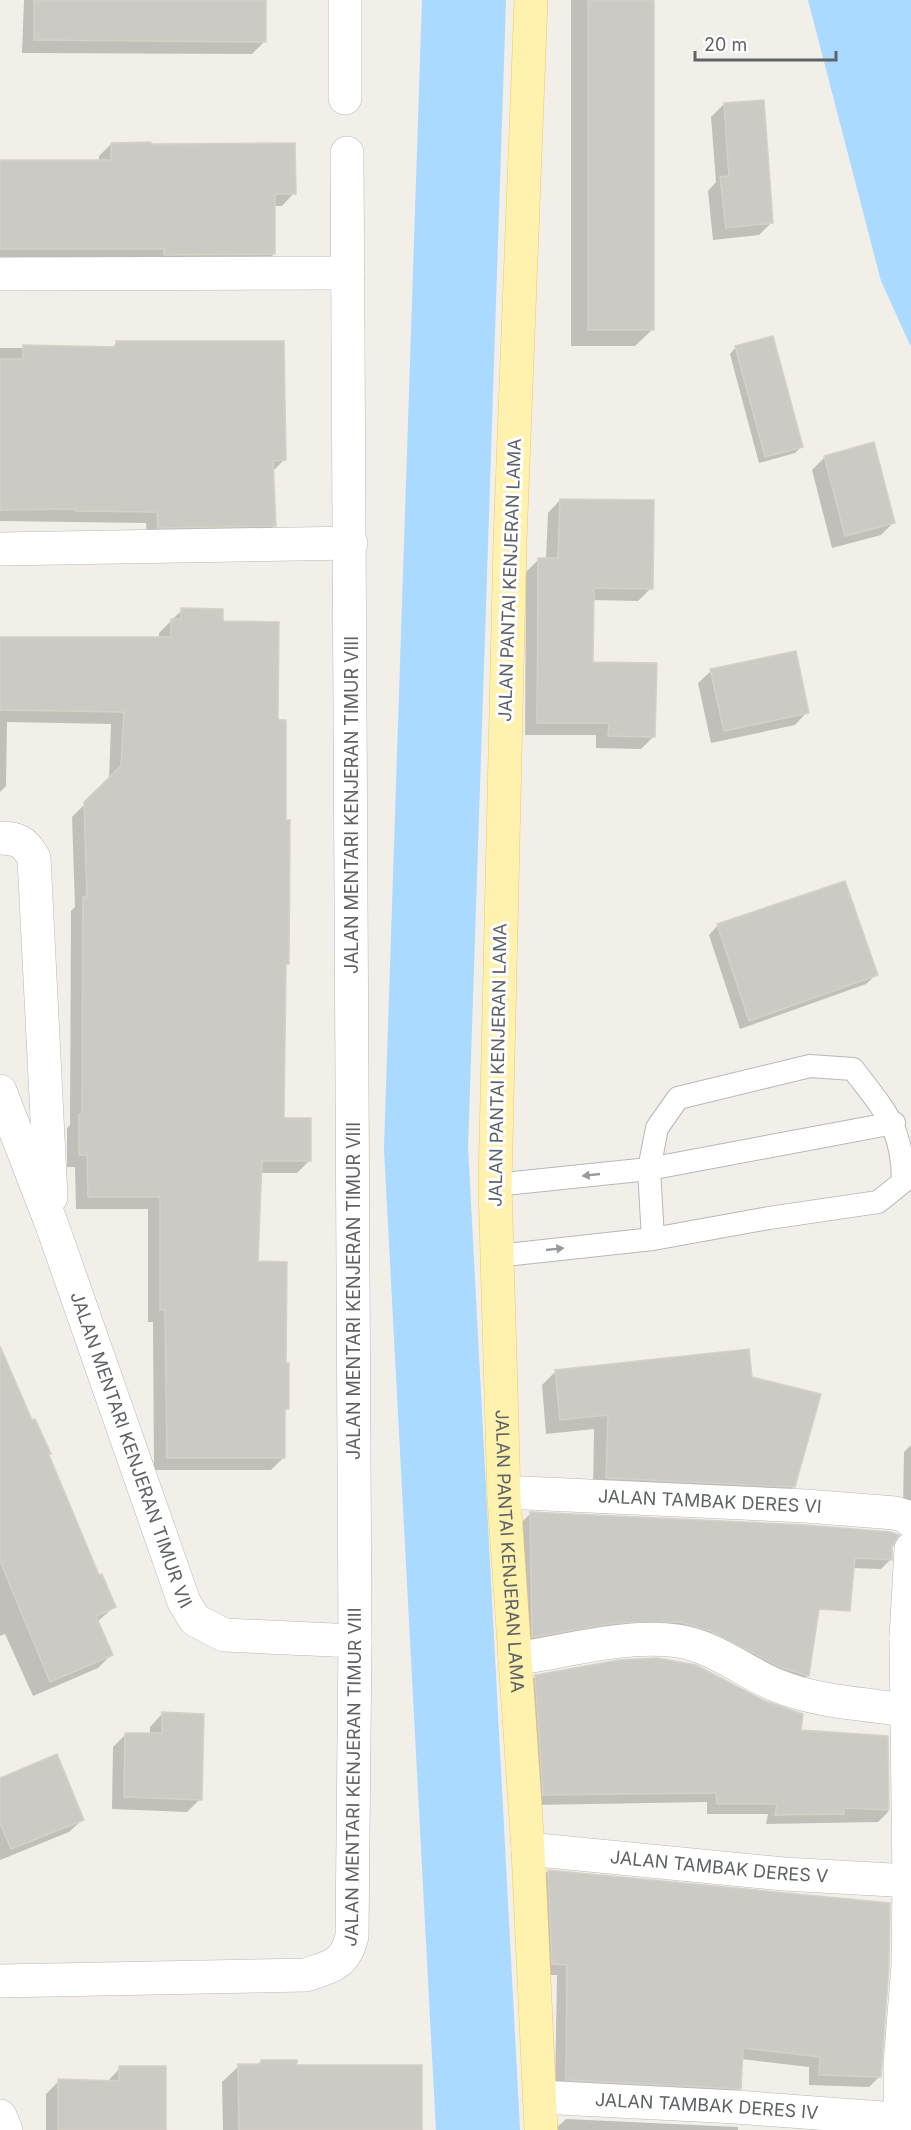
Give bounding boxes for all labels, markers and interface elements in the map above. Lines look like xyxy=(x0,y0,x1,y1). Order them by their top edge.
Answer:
scale bar xyxy=(695,24,836,62)
text: 20 m xyxy=(704,34,747,55)
street label: JALAN PANTAI KENJERAN LAMA xyxy=(494,438,525,722)
street label: JALAN MENTARI KENJERAN TIMUR VIII xyxy=(341,636,362,974)
street label: JALAN PANTAI KENJERAN LAMA xyxy=(485,923,510,1207)
street label: JALAN MENTARI KENJERAN TIMUR VIII xyxy=(343,1122,364,1460)
one-way arrow xyxy=(581,1170,600,1180)
one-way arrow xyxy=(545,1244,564,1254)
street label: JALAN MENTARI KENJERAN TIMUR VII xyxy=(66,1289,196,1612)
street label: JALAN PANTAI KENJERAN LAMA xyxy=(491,1409,528,1693)
street label: JALAN TAMBAK DERES VI xyxy=(597,1485,822,1517)
street label: JALAN MENTARI KENJERAN TIMUR VIII xyxy=(339,1607,365,1949)
street label: JALAN TAMBAK DERES V xyxy=(609,1846,829,1886)
street label: JALAN TAMBAK DERES IV xyxy=(594,2089,819,2123)

